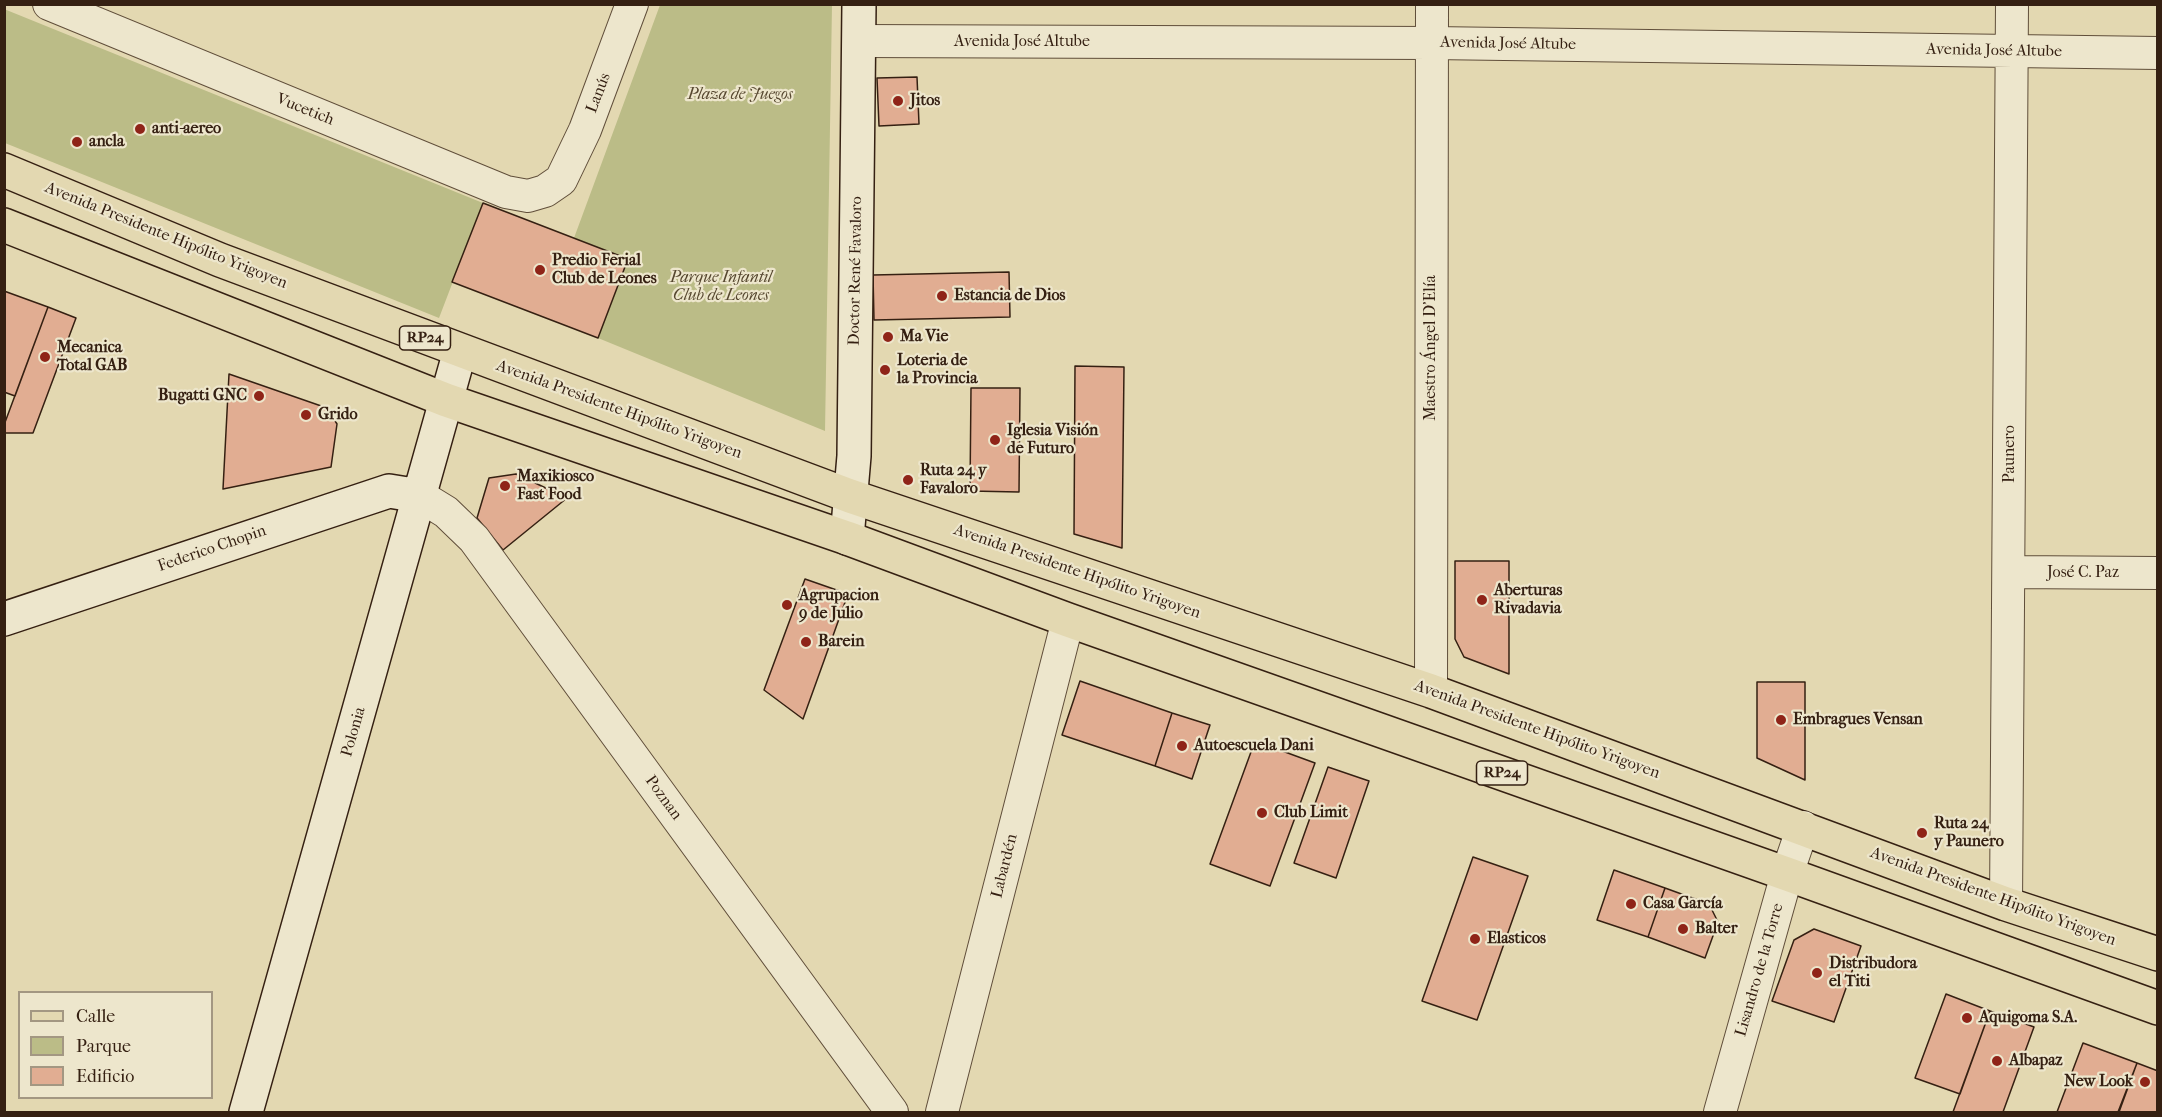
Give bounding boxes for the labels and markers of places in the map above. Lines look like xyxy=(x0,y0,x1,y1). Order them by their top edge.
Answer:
place label: Jitos xyxy=(910,91,940,111)
marker: Jitos xyxy=(891,94,905,108)
place label: anti-aereo xyxy=(152,119,221,139)
marker: anti-aereo xyxy=(133,122,147,136)
place label: ancla xyxy=(89,132,124,152)
marker: ancla xyxy=(70,135,84,149)
place label: Predio Ferial Club de Leones xyxy=(552,251,657,289)
marker: Predio Ferial Club de Leones xyxy=(533,263,547,277)
place label: Estancia de Dios xyxy=(954,286,1065,306)
marker: Estancia de Dios xyxy=(935,289,949,303)
place label: Ma Vie xyxy=(900,327,948,347)
marker: Ma Vie xyxy=(881,330,895,344)
place label: Mecanica Total GAB xyxy=(57,338,127,376)
marker: Mecanica Total GAB xyxy=(38,350,52,364)
place label: Loteria de la Provincia xyxy=(897,351,978,389)
marker: Loteria de la Provincia xyxy=(878,363,892,377)
place label: Bugatti GNC xyxy=(158,386,247,406)
marker: Bugatti GNC xyxy=(252,389,266,403)
place label: Grido xyxy=(318,405,358,425)
marker: Grido xyxy=(299,408,313,422)
place label: Iglesia Visión de Futuro xyxy=(1007,421,1098,459)
marker: Iglesia Visión de Futuro xyxy=(988,433,1002,447)
place label: Ruta 24 y Favaloro xyxy=(920,461,987,499)
place label: Maxikiosco Fast Food xyxy=(517,467,594,505)
marker: Ruta 24 y Favaloro xyxy=(901,473,915,487)
marker: Maxikiosco Fast Food xyxy=(498,479,512,493)
place label: Aberturas Rivadavia xyxy=(1494,581,1562,619)
place label: Agrupacion 9 de Julio xyxy=(799,586,879,624)
marker: Aberturas Rivadavia xyxy=(1475,593,1489,607)
marker: Agrupacion 9 de Julio xyxy=(780,598,794,612)
place label: Barein xyxy=(818,632,864,652)
marker: Barein xyxy=(799,635,813,649)
place label: Embragues Vensan xyxy=(1793,710,1923,730)
marker: Embragues Vensan xyxy=(1774,713,1788,727)
place label: Autoescuela Dani xyxy=(1194,736,1314,756)
marker: Autoescuela Dani xyxy=(1175,739,1189,753)
place label: Club Limit xyxy=(1274,803,1348,823)
marker: Club Limit xyxy=(1255,806,1269,820)
place label: Ruta 24 y Paunero xyxy=(1934,814,2004,852)
marker: Ruta 24 y Paunero xyxy=(1915,826,1929,840)
place label: Casa García xyxy=(1643,894,1723,914)
marker: Casa García xyxy=(1624,897,1638,911)
place label: Balter xyxy=(1695,919,1738,939)
marker: Balter xyxy=(1676,922,1690,936)
place label: Elasticos xyxy=(1487,929,1546,949)
marker: Elasticos xyxy=(1468,932,1482,946)
place label: Distribudora el Titi xyxy=(1829,954,1917,992)
marker: Distribudora el Titi xyxy=(1810,966,1824,980)
place label: Aquigoma S.A. xyxy=(1979,1008,2077,1028)
marker: Aquigoma S.A. xyxy=(1960,1011,1974,1025)
place label: Albapaz xyxy=(2009,1051,2063,1071)
marker: Albapaz xyxy=(1990,1054,2004,1068)
place label: New Look xyxy=(2064,1072,2133,1092)
marker: New Look xyxy=(2138,1075,2152,1089)

